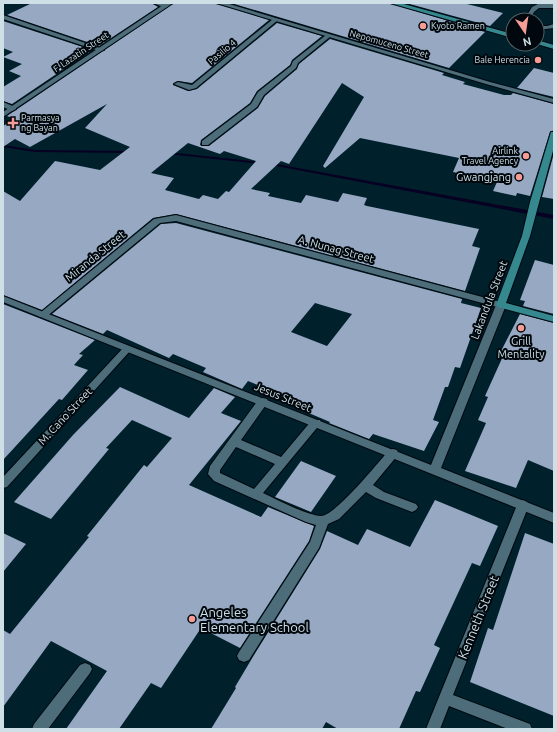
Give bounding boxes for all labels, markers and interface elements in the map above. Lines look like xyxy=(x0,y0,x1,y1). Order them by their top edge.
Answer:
north arrow xyxy=(505,12,545,52)
marker: Kyoto Ramen xyxy=(418,21,428,31)
place label: Kyoto Ramen xyxy=(431,21,485,31)
street label: Nepomuceno Street xyxy=(348,28,430,60)
street label: F. Lazatin Street xyxy=(51,30,111,74)
text: N xyxy=(522,35,533,49)
street label: Pasilio 4 xyxy=(206,38,238,66)
place label: Bale Herencia xyxy=(475,55,530,65)
marker: Bale Herencia xyxy=(533,55,543,65)
place label: Parmasya ng Bayan xyxy=(21,113,60,133)
marker: Parmasya ng Bayan xyxy=(8,118,18,128)
place label: Airlink Travel Agency xyxy=(462,146,519,166)
marker: Airlink Travel Agency xyxy=(521,151,531,161)
place label: Gwangjang xyxy=(456,171,511,183)
marker: Gwangjang xyxy=(514,172,524,182)
street label: Miranda Street xyxy=(63,228,128,284)
street label: A. Nunag Street xyxy=(297,233,376,265)
street label: Lakandula Street xyxy=(468,258,510,341)
marker: Grill Mentality xyxy=(516,323,526,333)
place label: Grill Mentality xyxy=(497,335,545,360)
street label: Jesus Street xyxy=(253,380,314,414)
street label: M. Cano Street xyxy=(36,385,95,447)
street label: Kenneth Street xyxy=(455,573,501,661)
place label: Angeles Elementary School xyxy=(200,605,309,634)
marker: Angeles Elementary School xyxy=(187,614,197,624)

